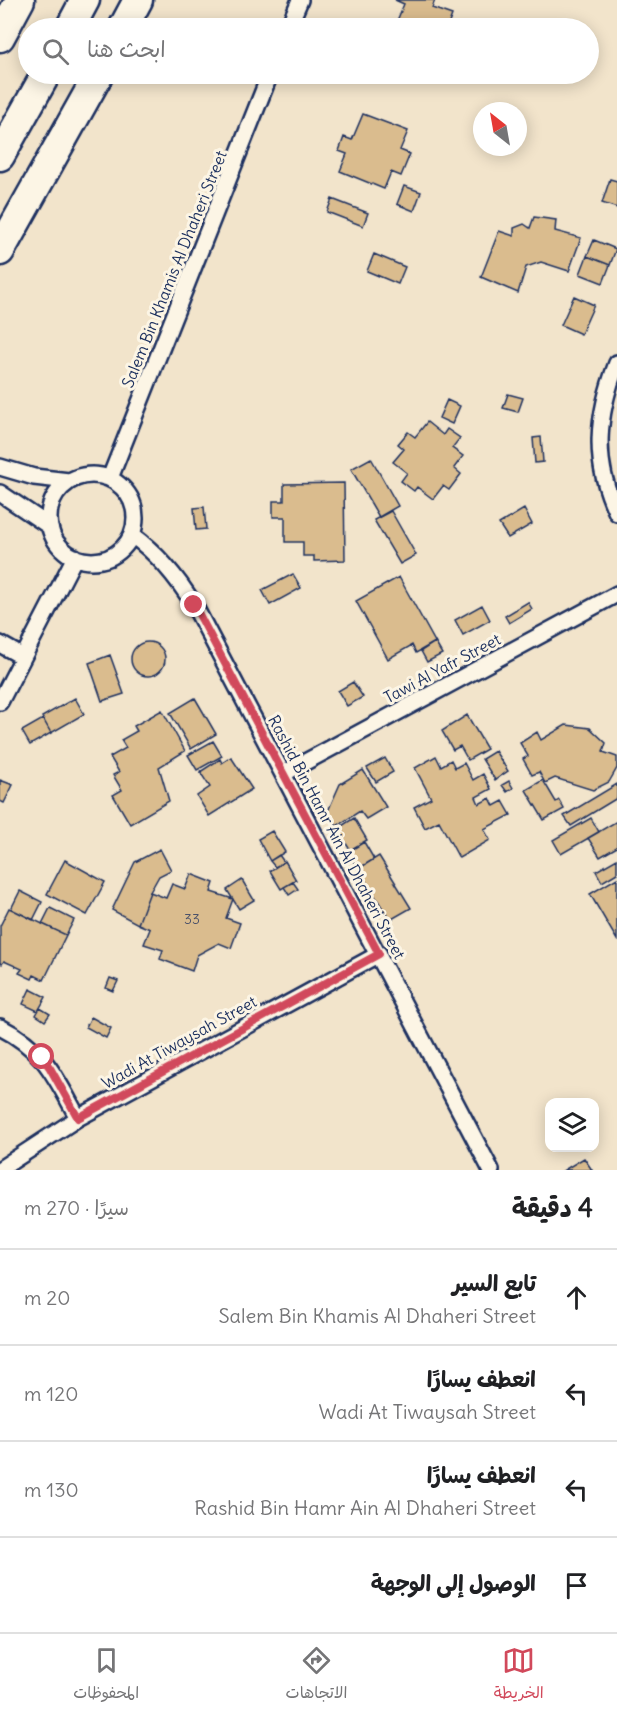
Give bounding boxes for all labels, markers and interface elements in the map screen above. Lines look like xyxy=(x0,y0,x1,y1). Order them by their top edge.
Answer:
search box xyxy=(18,18,599,84)
icon: search xyxy=(39,35,72,68)
text: ابحث هنا xyxy=(87,35,166,63)
north arrow xyxy=(473,102,527,156)
street label: Salem Bin Khamis Al Dhaheri Street xyxy=(117,147,231,391)
route end xyxy=(180,591,206,617)
street label: Tawi Al Yafr Street xyxy=(380,629,504,707)
street label: Rashid Bin Hamr Ain Al Dhaheri Street xyxy=(264,712,410,963)
house number: 33 xyxy=(184,910,200,928)
street label: Wadi At Tiwaysah Street xyxy=(98,991,260,1093)
route start xyxy=(28,1043,54,1069)
map controls xyxy=(545,1098,599,1152)
button: layers xyxy=(545,1098,599,1152)
text: 4 دقيقة xyxy=(512,1191,593,1224)
text: سيرًا · 270 m xyxy=(24,1195,129,1220)
text: تابع السير xyxy=(452,1269,536,1297)
icon: ahead xyxy=(560,1281,593,1314)
text: 20 m xyxy=(24,1285,70,1310)
text: Salem Bin Khamis Al Dhaheri Street xyxy=(218,1303,536,1328)
text: انعطف يسارًا xyxy=(427,1365,536,1393)
icon: left xyxy=(560,1377,593,1410)
text: 120 m xyxy=(24,1381,78,1406)
text: Wadi At Tiwaysah Street xyxy=(318,1399,536,1424)
text: انعطف يسارًا xyxy=(427,1461,536,1489)
icon: left xyxy=(560,1473,593,1506)
text: 130 m xyxy=(24,1477,79,1502)
text: Rashid Bin Hamr Ain Al Dhaheri Street xyxy=(194,1495,536,1520)
text: الوصول إلى الوجهة xyxy=(371,1569,536,1597)
icon: arrive xyxy=(560,1569,593,1602)
tab: المحفوظات xyxy=(73,1644,139,1707)
tab: الاتجاهات xyxy=(286,1644,347,1707)
tab: الخريطة xyxy=(494,1644,544,1707)

